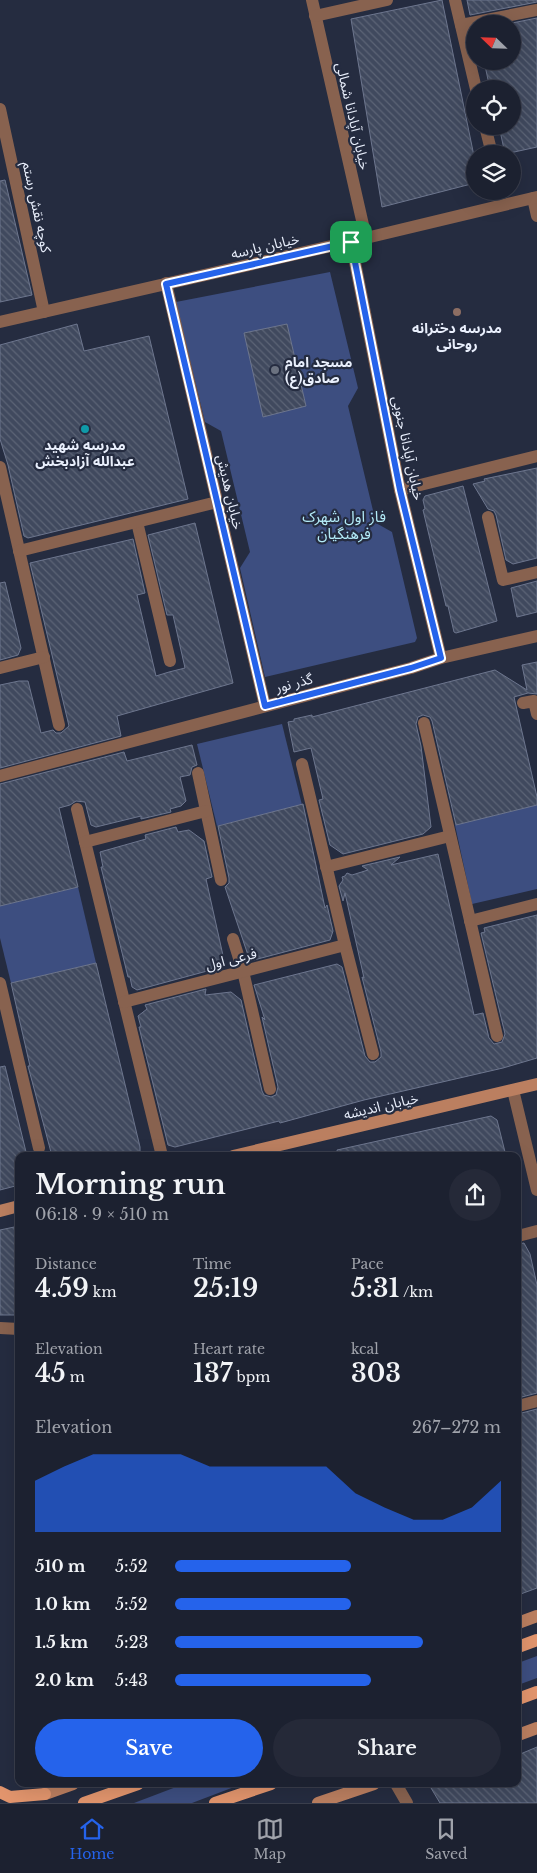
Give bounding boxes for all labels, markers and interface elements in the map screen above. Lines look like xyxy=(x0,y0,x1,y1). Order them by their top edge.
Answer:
north arrow xyxy=(466,15,521,70)
map controls xyxy=(466,15,521,200)
street label: خیابان آپادانا شمالی xyxy=(331,61,374,172)
button: locate xyxy=(466,80,521,135)
button: layers xyxy=(466,145,521,200)
street label: کوچه نقش رستم xyxy=(17,160,55,255)
pin xyxy=(330,221,372,263)
icon: arrive xyxy=(337,228,365,256)
street label: خیابان پارسه xyxy=(229,229,301,264)
marker: مدرسه دخترانه روحانی xyxy=(451,306,463,318)
place label: مدرسه دخترانه روحانی xyxy=(412,319,502,353)
place label: مسجد امام صادق(ع) xyxy=(285,353,352,389)
marker: مسجد امام صادق(ع) xyxy=(269,364,281,376)
street label: خیابان آپادانا جنوبی xyxy=(387,394,428,502)
marker: مدرسه شهید عبدالله آزادبخش xyxy=(79,423,91,435)
place label: مدرسه شهید عبدالله آزادبخش xyxy=(35,436,135,470)
street label: خیابان هدیش xyxy=(213,453,247,531)
district label: فاز اول شهرک فرهنگیان xyxy=(302,507,386,543)
street label: گذر نور xyxy=(272,669,315,697)
street label: فرعی اول xyxy=(204,944,258,974)
street label: خیابان اندیشه xyxy=(342,1089,420,1123)
text: Morning run xyxy=(35,1167,226,1202)
button: share xyxy=(449,1169,501,1221)
text: 06:18 · 9 × 510 m xyxy=(35,1204,169,1224)
text: Distance xyxy=(35,1255,97,1273)
text: Time xyxy=(193,1255,232,1273)
text: Pace xyxy=(351,1255,384,1273)
text: 4.59 xyxy=(35,1273,89,1304)
text: 25:19 xyxy=(193,1273,258,1304)
text: 5:31 xyxy=(351,1273,399,1304)
text: km xyxy=(89,1283,116,1301)
text: /km xyxy=(399,1283,433,1301)
text: Elevation xyxy=(35,1340,103,1358)
text: Heart rate xyxy=(193,1340,265,1358)
text: kcal xyxy=(351,1340,379,1358)
text: 45 xyxy=(35,1358,66,1389)
text: 137 xyxy=(193,1358,233,1389)
text: 303 xyxy=(351,1358,401,1389)
text: m xyxy=(66,1368,85,1386)
text: bpm xyxy=(233,1368,270,1386)
text: Elevation xyxy=(35,1417,112,1437)
text: 267–272 m xyxy=(412,1417,501,1437)
text: 510 m xyxy=(35,1556,86,1576)
text: 5:52 xyxy=(115,1556,148,1576)
text: 1.0 km xyxy=(35,1594,90,1614)
text: 5:52 xyxy=(115,1594,148,1614)
text: 1.5 km xyxy=(35,1632,88,1652)
text: 5:23 xyxy=(115,1632,148,1652)
text: 2.0 km xyxy=(35,1670,94,1690)
text: 5:43 xyxy=(115,1670,148,1690)
button: Save xyxy=(35,1719,263,1777)
button: Share xyxy=(273,1719,501,1777)
tab: Home xyxy=(70,1815,114,1863)
tab: Map xyxy=(254,1815,286,1863)
tab: Saved xyxy=(425,1815,467,1863)

